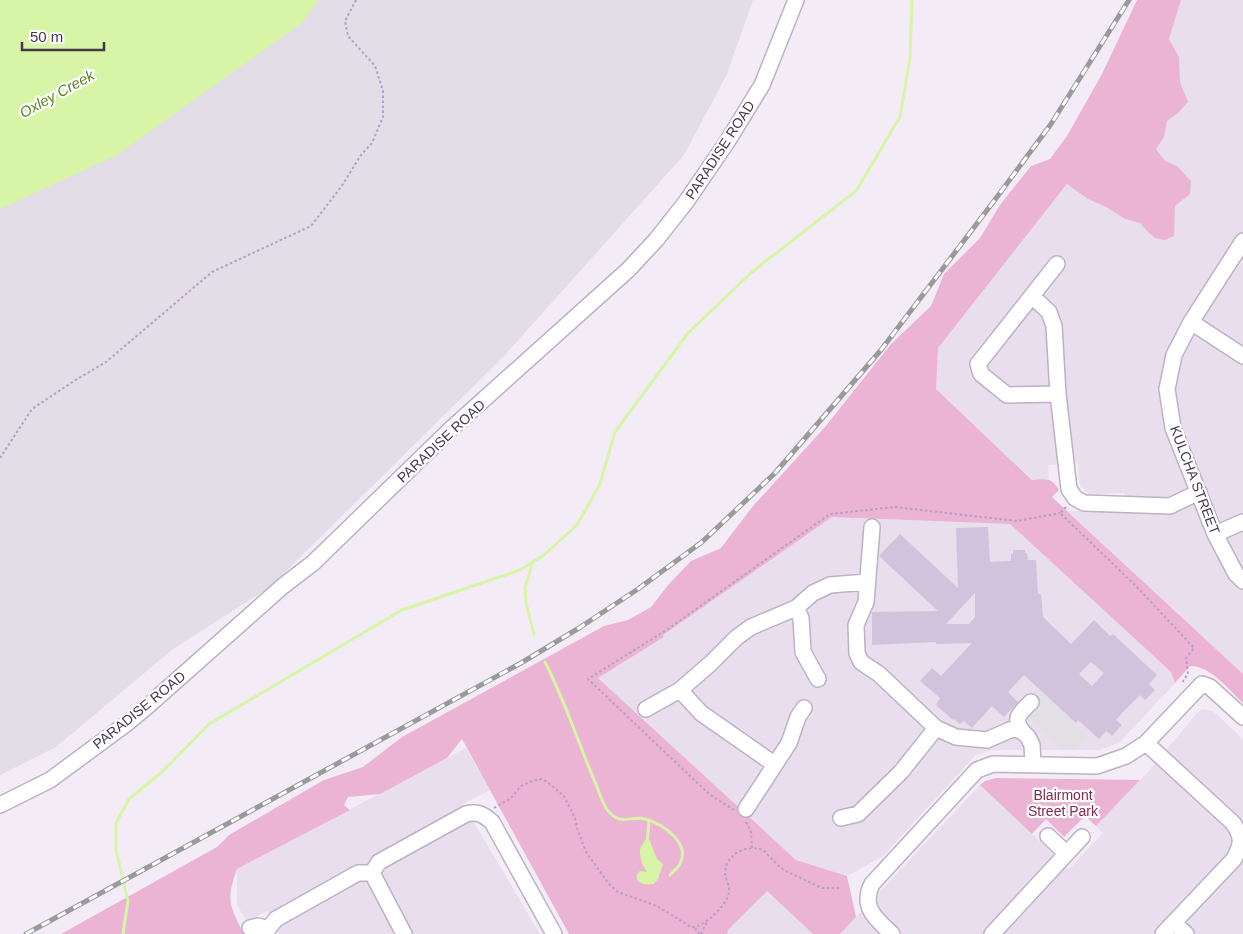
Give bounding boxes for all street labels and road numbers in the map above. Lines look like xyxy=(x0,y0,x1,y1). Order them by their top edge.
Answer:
street label: PARADISE ROAD xyxy=(682,98,758,202)
street label: PARADISE ROAD xyxy=(394,396,488,486)
street label: KULCHA STREET xyxy=(1167,423,1223,537)
street label: PARADISE ROAD xyxy=(90,668,188,752)

